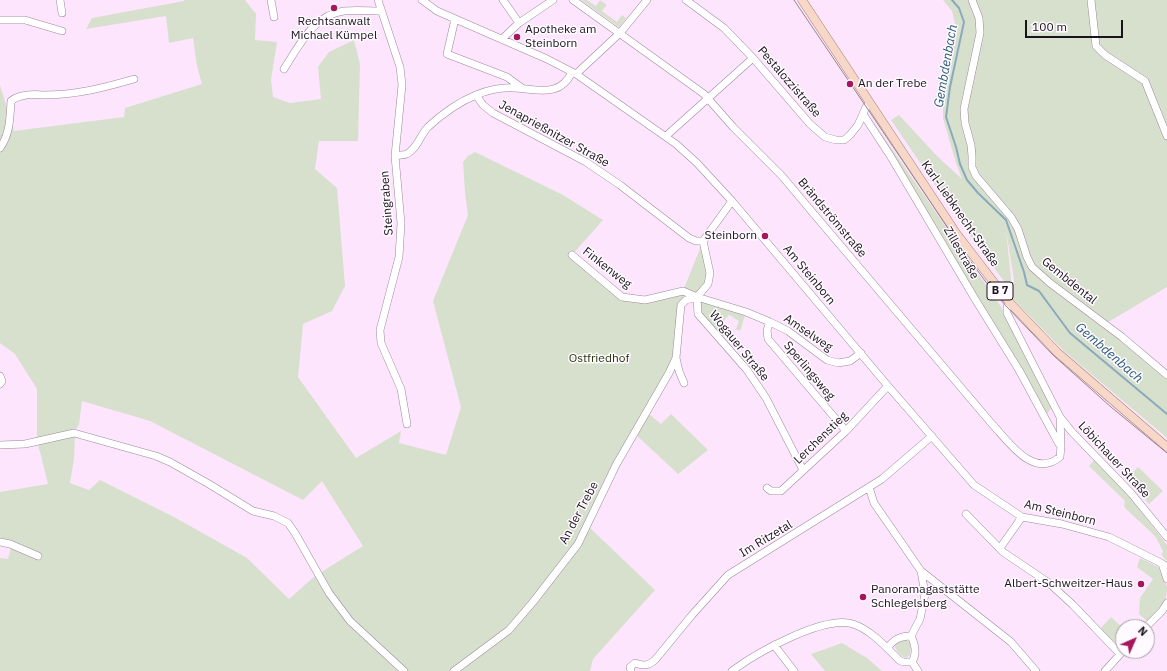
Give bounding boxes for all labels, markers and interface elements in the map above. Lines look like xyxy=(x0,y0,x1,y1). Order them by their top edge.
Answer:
marker: Rechtsanwalt Michael Kümpel xyxy=(329,3,339,13)
scale bar xyxy=(1027,12,1125,38)
place label: Rechtsanwalt Michael Kümpel xyxy=(291,15,377,43)
text: 100 m xyxy=(1032,19,1067,34)
place label: Apotheke am Steinborn xyxy=(525,23,596,51)
water label: Gembdenbach xyxy=(931,23,961,109)
marker: Apotheke am Steinborn xyxy=(512,32,522,42)
street label: Pestalozzistraße xyxy=(754,44,824,120)
place label: An der Trebe xyxy=(858,77,927,91)
marker: An der Trebe xyxy=(845,79,855,89)
street label: Jenaprießnitzer Straße xyxy=(496,98,612,170)
street label: Karl-Liebknecht-Straße xyxy=(918,158,1002,270)
street label: Steingraben xyxy=(378,170,396,236)
street label: Brändströmstraße xyxy=(795,175,869,261)
street label: Zillestraße xyxy=(940,224,982,282)
place label: Steinborn xyxy=(705,229,757,243)
marker: Steinborn xyxy=(760,231,770,241)
street label: Am Steinborn xyxy=(780,242,838,308)
street label: Finkenweg xyxy=(580,244,634,292)
street label: Gembdental xyxy=(1039,254,1099,308)
road number: B 7 xyxy=(987,282,1013,300)
street label: Wogauer Straße xyxy=(706,308,772,384)
street label: Amselweg xyxy=(781,311,835,355)
water label: Gembdenbach xyxy=(1072,320,1146,386)
street label: Sperlingsweg xyxy=(780,339,838,403)
park label: Ostfriedhof xyxy=(569,352,629,366)
street label: Lerchenstieg xyxy=(791,409,851,467)
street label: Löbichauer Straße xyxy=(1075,419,1153,501)
street label: An der Trebe xyxy=(556,479,602,547)
street label: Am Steinborn xyxy=(1023,497,1097,529)
street label: Im Ritzetal xyxy=(737,518,795,560)
place label: Albert-Schweitzer-Haus xyxy=(1004,577,1133,591)
marker: Albert-Schweitzer-Haus xyxy=(1136,579,1146,589)
place label: Panoramagaststätte Schlegelsberg xyxy=(871,583,980,611)
marker: Panoramagaststätte Schlegelsberg xyxy=(858,592,868,602)
north arrow xyxy=(1115,619,1155,659)
text: N xyxy=(1135,623,1151,639)

